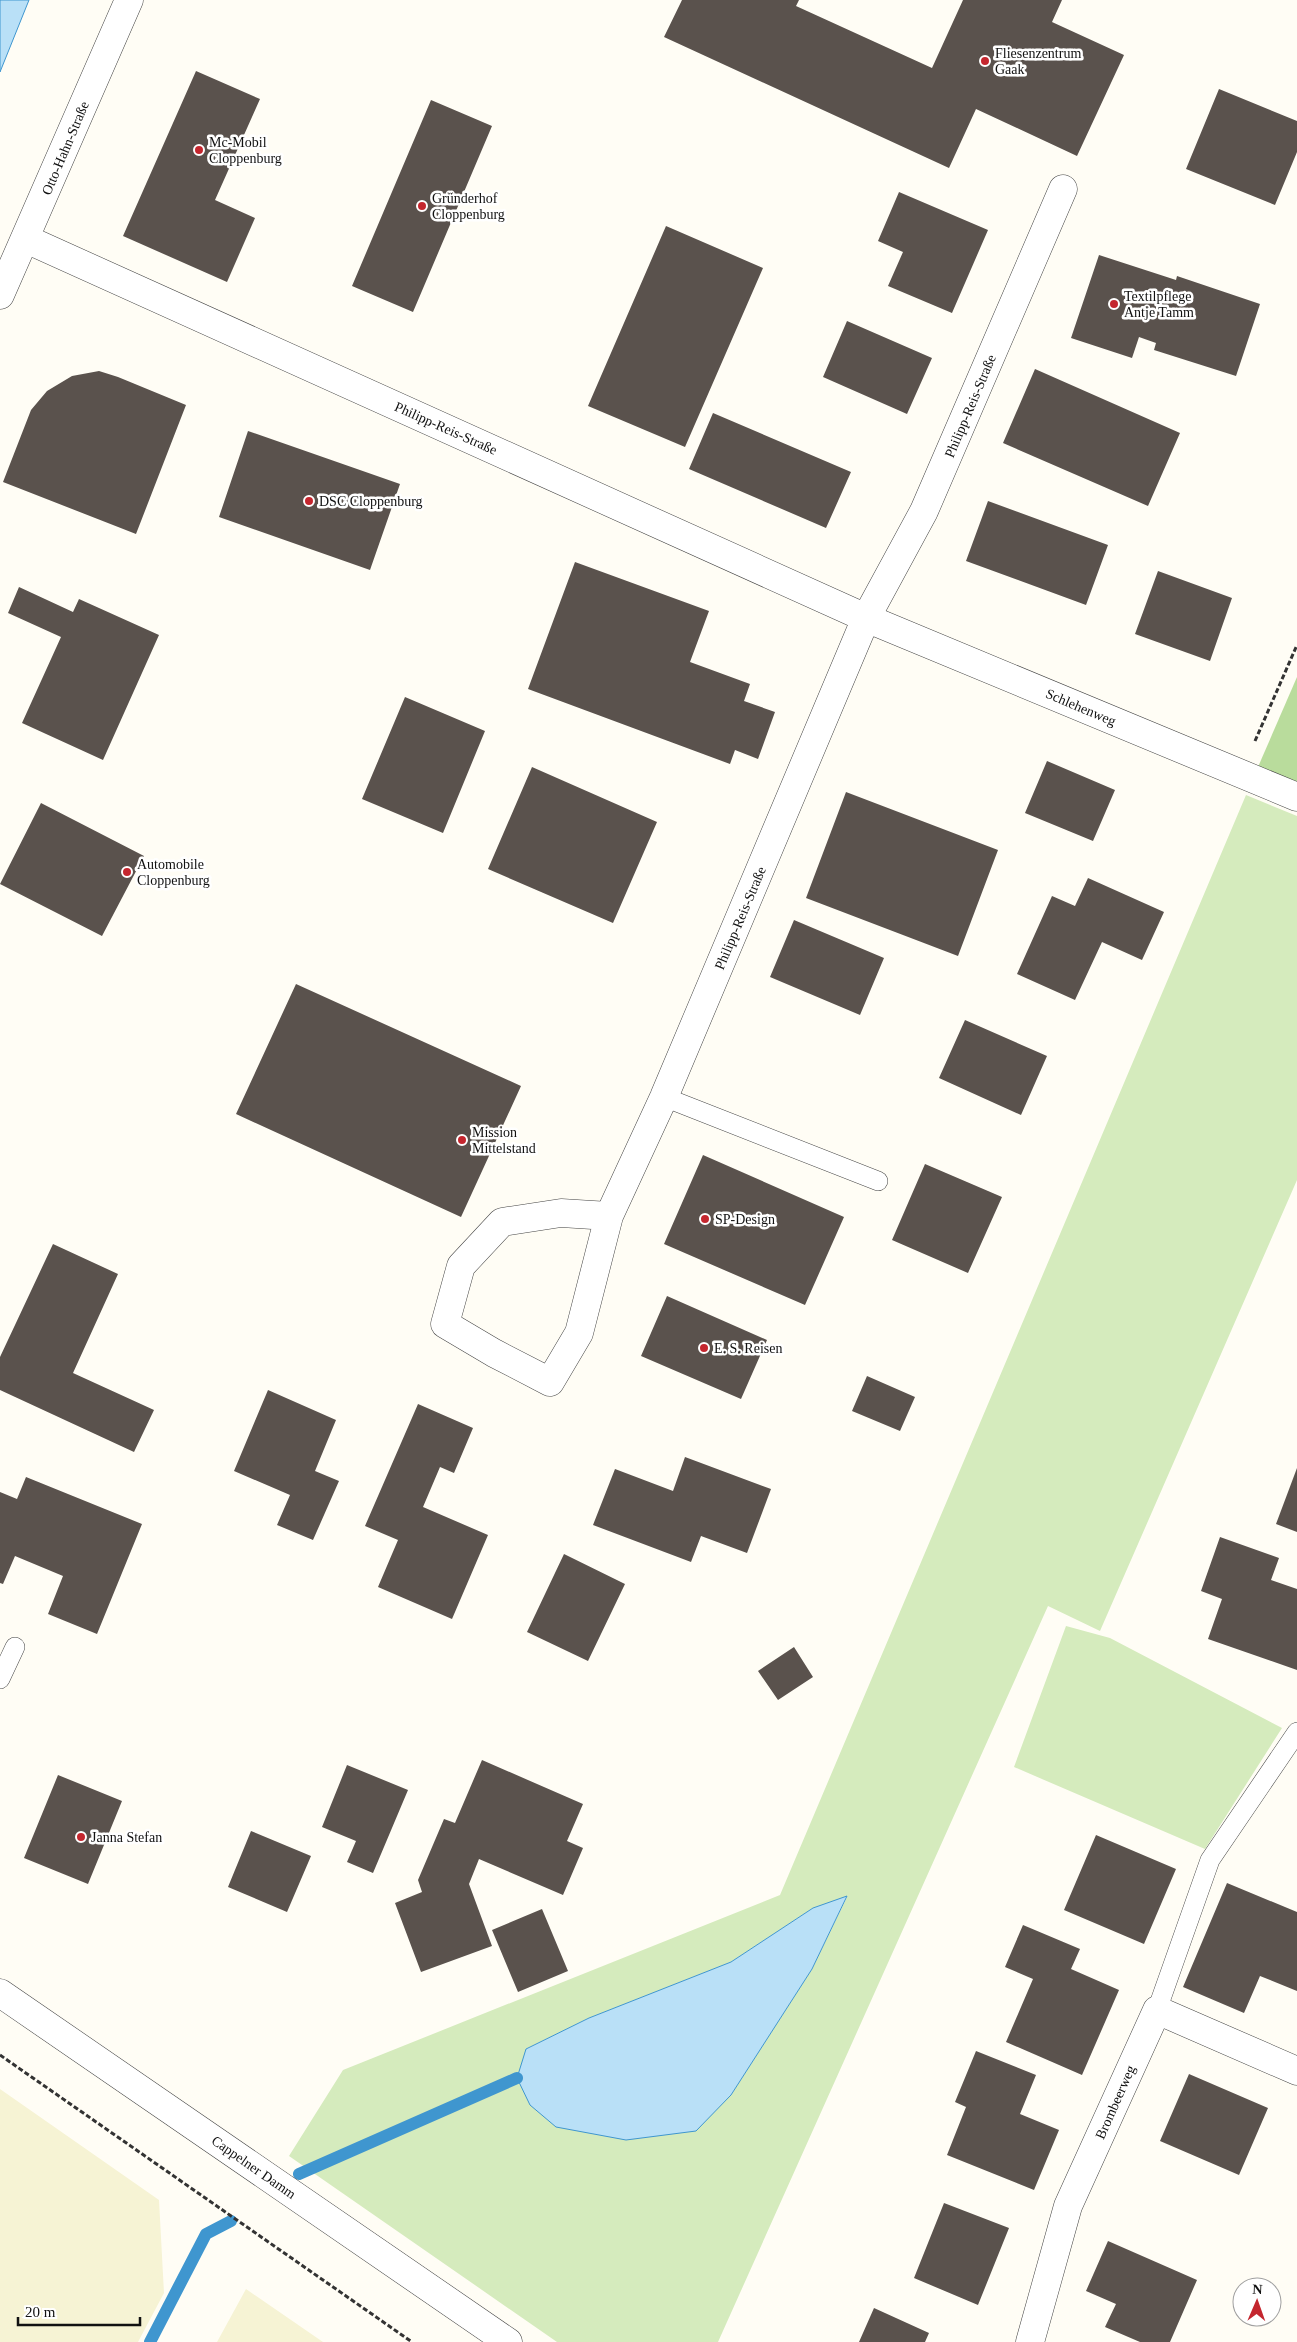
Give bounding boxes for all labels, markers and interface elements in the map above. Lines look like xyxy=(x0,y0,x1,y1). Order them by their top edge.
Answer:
place label: Fliesenzentrum Gaak xyxy=(995,46,1081,77)
marker: Fliesenzentrum Gaak xyxy=(979,55,991,67)
street label: Otto-Hahn-Straße xyxy=(39,99,92,197)
place label: Mc-Mobil Cloppenburg xyxy=(209,135,282,166)
marker: Mc-Mobil Cloppenburg xyxy=(193,144,205,156)
place label: Gründerhof Cloppenburg xyxy=(432,191,505,222)
marker: Gründerhof Cloppenburg xyxy=(416,200,428,212)
place label: Textilpflege Antje Tamm xyxy=(1124,289,1194,320)
marker: Textilpflege Antje Tamm xyxy=(1108,298,1120,310)
street label: Philipp-Reis-Straße xyxy=(942,352,999,460)
street label: Philipp-Reis-Straße xyxy=(392,399,499,458)
place label: DSC Cloppenburg xyxy=(319,494,423,509)
marker: DSC Cloppenburg xyxy=(303,495,315,507)
street label: Schlehenweg xyxy=(1044,686,1118,729)
place label: Automobile Cloppenburg xyxy=(137,857,210,888)
street label: Philipp-Reis-Straße xyxy=(712,864,769,972)
marker: Automobile Cloppenburg xyxy=(121,866,133,878)
place label: Mission Mittelstand xyxy=(472,1125,536,1156)
marker: Mission Mittelstand xyxy=(456,1134,468,1146)
place label: SP-Design xyxy=(715,1212,775,1227)
marker: SP-Design xyxy=(699,1213,711,1225)
place label: E. S. Reisen xyxy=(714,1341,782,1356)
marker: E. S. Reisen xyxy=(698,1342,710,1354)
place label: Janna Stefan xyxy=(91,1830,162,1845)
marker: Janna Stefan xyxy=(75,1831,87,1843)
street label: Brombeerweg xyxy=(1092,2063,1138,2141)
street label: Cappelner Damm xyxy=(209,2133,299,2202)
north arrow xyxy=(1232,2277,1282,2327)
text: N xyxy=(1252,2282,1263,2297)
scale bar xyxy=(18,2294,140,2326)
text: 20 m xyxy=(25,2304,56,2320)

